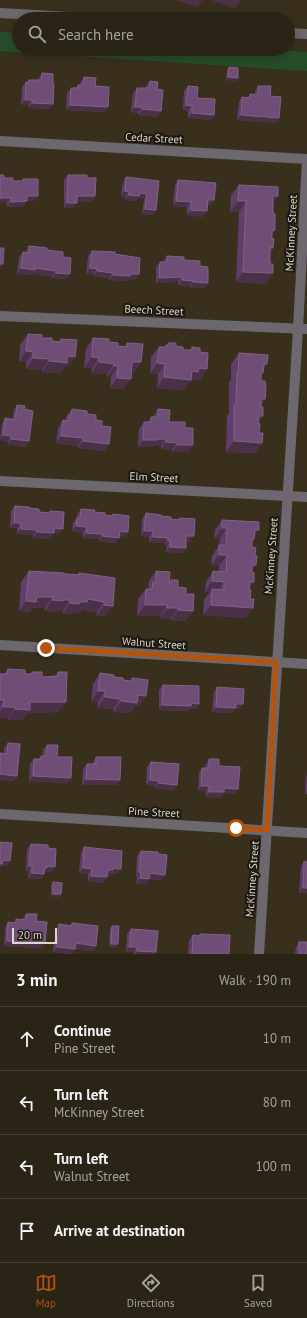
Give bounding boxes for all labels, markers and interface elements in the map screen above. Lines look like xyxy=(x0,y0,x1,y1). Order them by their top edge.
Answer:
search box xyxy=(12,12,295,56)
icon: search xyxy=(26,23,48,45)
text: Search here xyxy=(58,25,134,44)
street label: Cedar Street xyxy=(125,130,183,147)
street label: McKinney Street xyxy=(282,194,300,272)
street label: Beech Street xyxy=(124,301,184,319)
street label: Elm Street xyxy=(129,469,179,485)
street label: McKinney Street xyxy=(261,517,281,595)
street label: Walnut Street xyxy=(122,634,187,652)
route end xyxy=(37,639,55,657)
street label: Pine Street xyxy=(128,804,180,820)
route start xyxy=(227,819,245,837)
street label: McKinney Street xyxy=(242,840,262,918)
scale bar xyxy=(12,926,57,945)
text: 20 m xyxy=(18,928,42,942)
text: 3 min xyxy=(16,969,57,991)
text: Walk · 190 m xyxy=(219,972,291,989)
text: Continue xyxy=(54,1021,111,1040)
icon: ahead xyxy=(16,1028,38,1050)
text: 10 m xyxy=(263,1030,291,1047)
text: Pine Street xyxy=(54,1040,115,1057)
text: Turn left xyxy=(54,1085,108,1104)
icon: left xyxy=(16,1092,38,1114)
text: 80 m xyxy=(263,1094,291,1111)
text: McKinney Street xyxy=(54,1104,144,1121)
text: Turn left xyxy=(54,1149,108,1168)
icon: left xyxy=(16,1156,38,1178)
text: 100 m xyxy=(256,1158,291,1175)
text: Walnut Street xyxy=(54,1168,130,1185)
icon: arrive xyxy=(16,1220,38,1242)
text: Arrive at destination xyxy=(54,1221,185,1240)
tab: Map xyxy=(35,1272,57,1310)
tab: Directions xyxy=(127,1272,174,1310)
tab: Saved xyxy=(244,1272,272,1310)

